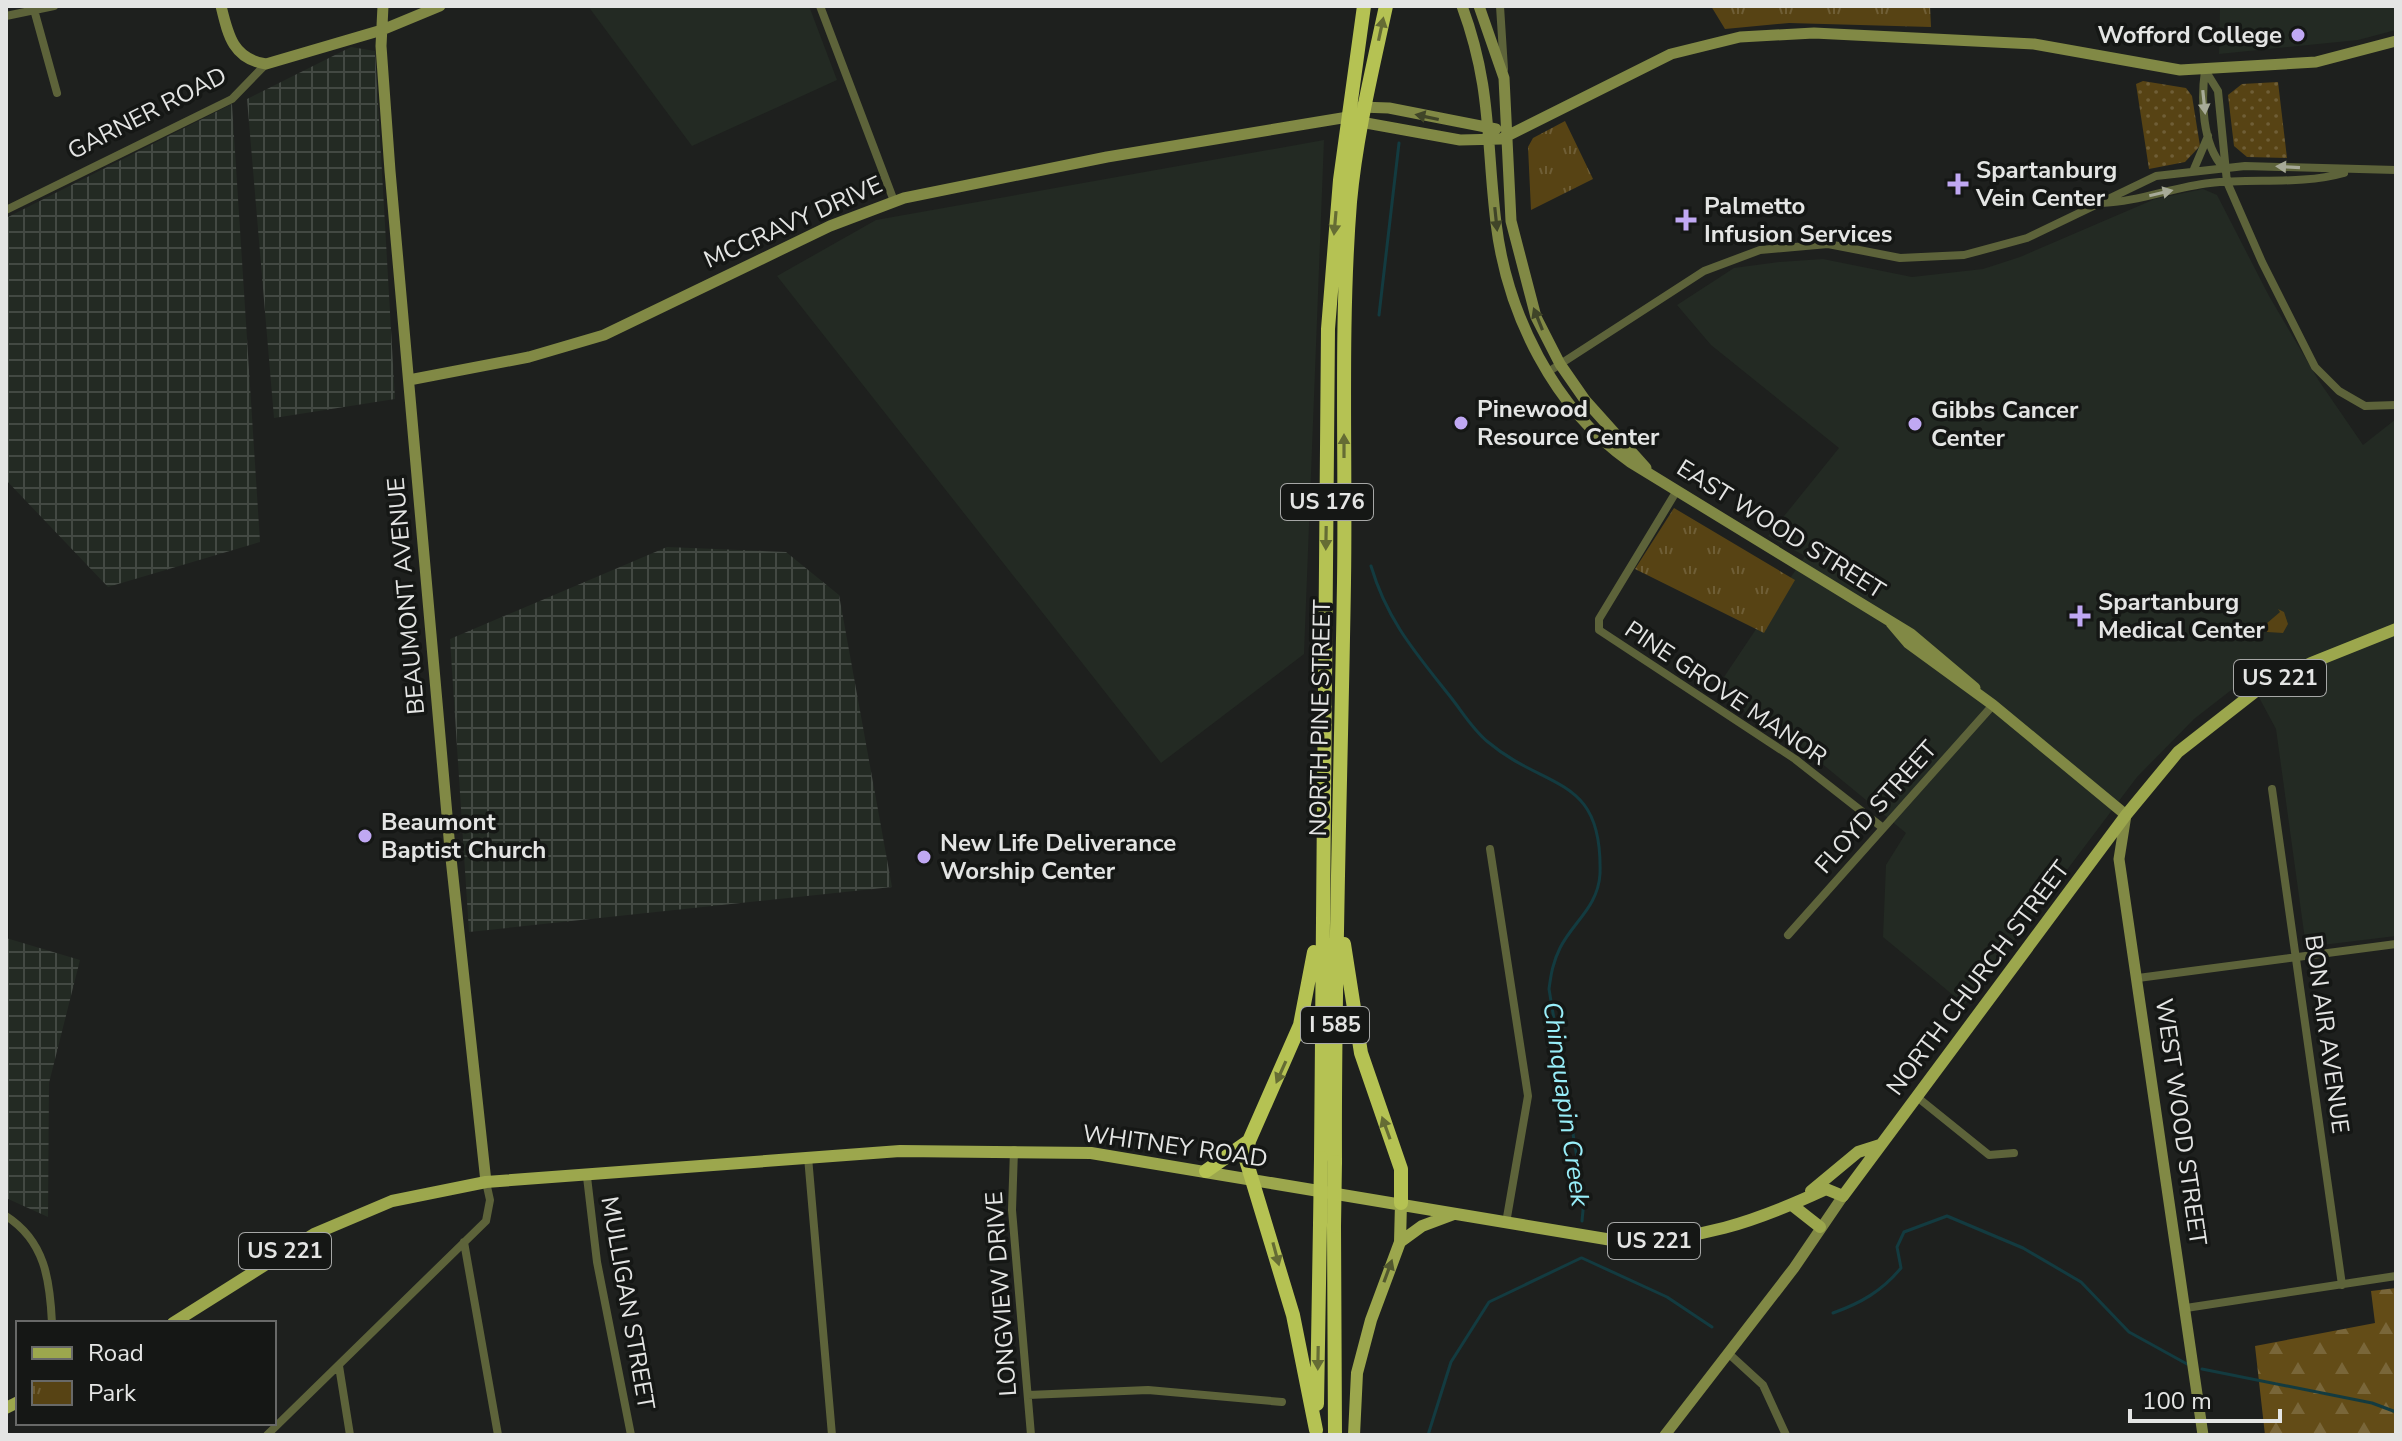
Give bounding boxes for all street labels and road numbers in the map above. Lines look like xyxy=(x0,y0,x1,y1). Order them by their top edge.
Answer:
street label: GARNER ROAD xyxy=(62,59,232,167)
street label: MCCRAVY DRIVE xyxy=(699,168,887,276)
street label: EAST WOOD STREET xyxy=(1671,452,1892,606)
street label: BEAUMONT AVENUE xyxy=(380,476,432,716)
road number: US 176 xyxy=(1281,484,1373,520)
street label: NORTH PINE STREET xyxy=(1302,599,1338,837)
street label: PINE GROVE MANOR xyxy=(1619,613,1833,773)
road number: US 221 xyxy=(2234,660,2326,696)
street label: FLOYD STREET xyxy=(1808,733,1945,880)
street label: NORTH CHURCH STREET xyxy=(1879,854,2077,1102)
street label: BON AIR AVENUE xyxy=(2297,933,2357,1135)
street label: WEST WOOD STREET xyxy=(2148,996,2214,1248)
road number: I 585 xyxy=(1301,1007,1369,1043)
street label: WHITNEY ROAD xyxy=(1080,1117,1270,1175)
street label: LONGVIEW DRIVE xyxy=(978,1191,1024,1397)
street label: MULLIGAN STREET xyxy=(593,1194,663,1413)
road number: US 221 xyxy=(1608,1223,1700,1259)
road number: US 221 xyxy=(239,1233,331,1269)

